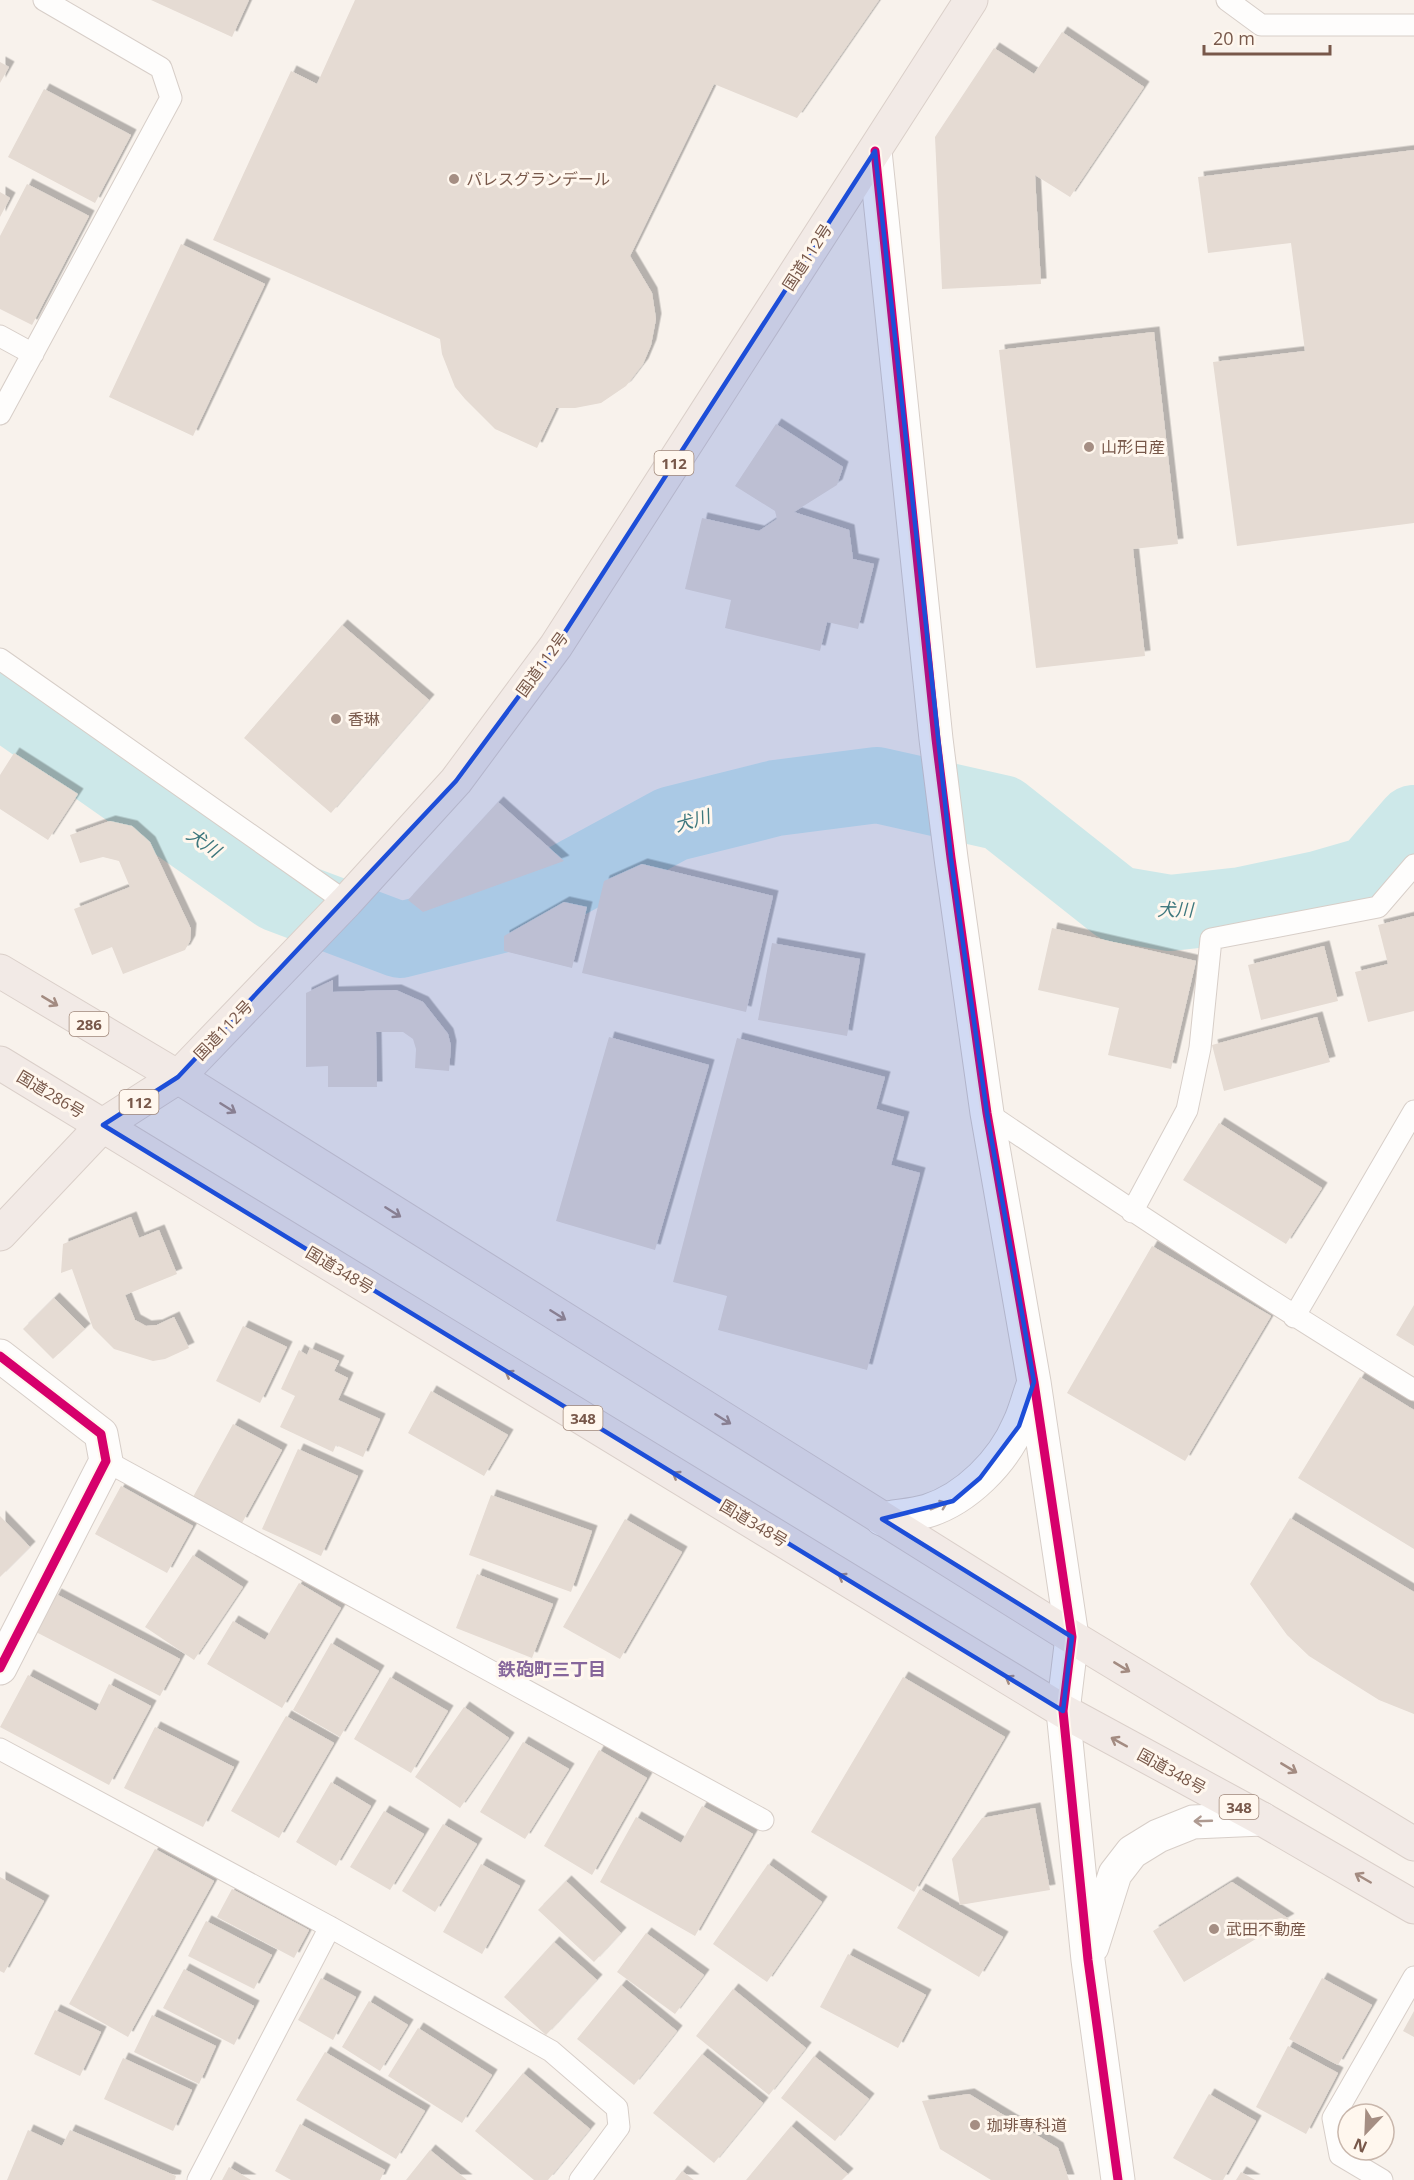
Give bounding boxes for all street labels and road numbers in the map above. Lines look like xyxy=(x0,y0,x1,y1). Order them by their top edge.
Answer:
street label: 国道112号 xyxy=(777,219,837,295)
road number: 112 xyxy=(654,451,694,475)
street label: 国道112号 xyxy=(511,627,573,701)
street label: 国道112号 xyxy=(189,995,257,1065)
road number: 286 xyxy=(70,1012,109,1036)
street label: 国道286号 xyxy=(13,1065,89,1123)
road number: 112 xyxy=(120,1090,158,1114)
street label: 国道348号 xyxy=(302,1241,378,1299)
road number: 348 xyxy=(564,1406,602,1430)
street label: 国道348号 xyxy=(716,1494,792,1552)
street label: 国道348号 xyxy=(1134,1743,1210,1799)
road number: 348 xyxy=(1220,1795,1258,1819)

